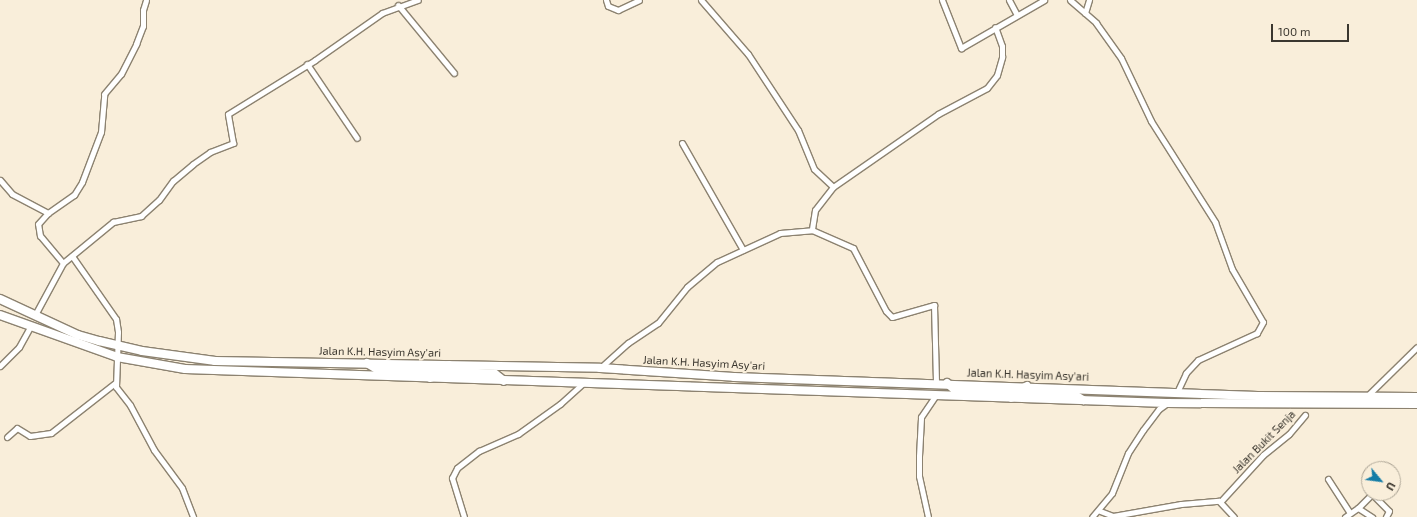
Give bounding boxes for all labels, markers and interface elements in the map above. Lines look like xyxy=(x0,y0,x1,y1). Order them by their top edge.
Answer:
scale bar xyxy=(1273,16,1351,42)
text: 100 m xyxy=(1278,24,1310,38)
street label: Jalan K.H. Hasyim Asy'ari xyxy=(319,344,441,360)
street label: Jalan K.H. Hasyim Asy'ari xyxy=(642,353,766,373)
street label: Jalan K.H. Hasyim Asy'ari xyxy=(967,366,1089,384)
street label: Jalan Bukit Senja xyxy=(1230,408,1298,476)
north arrow xyxy=(1361,461,1401,501)
text: U xyxy=(1384,480,1399,493)

